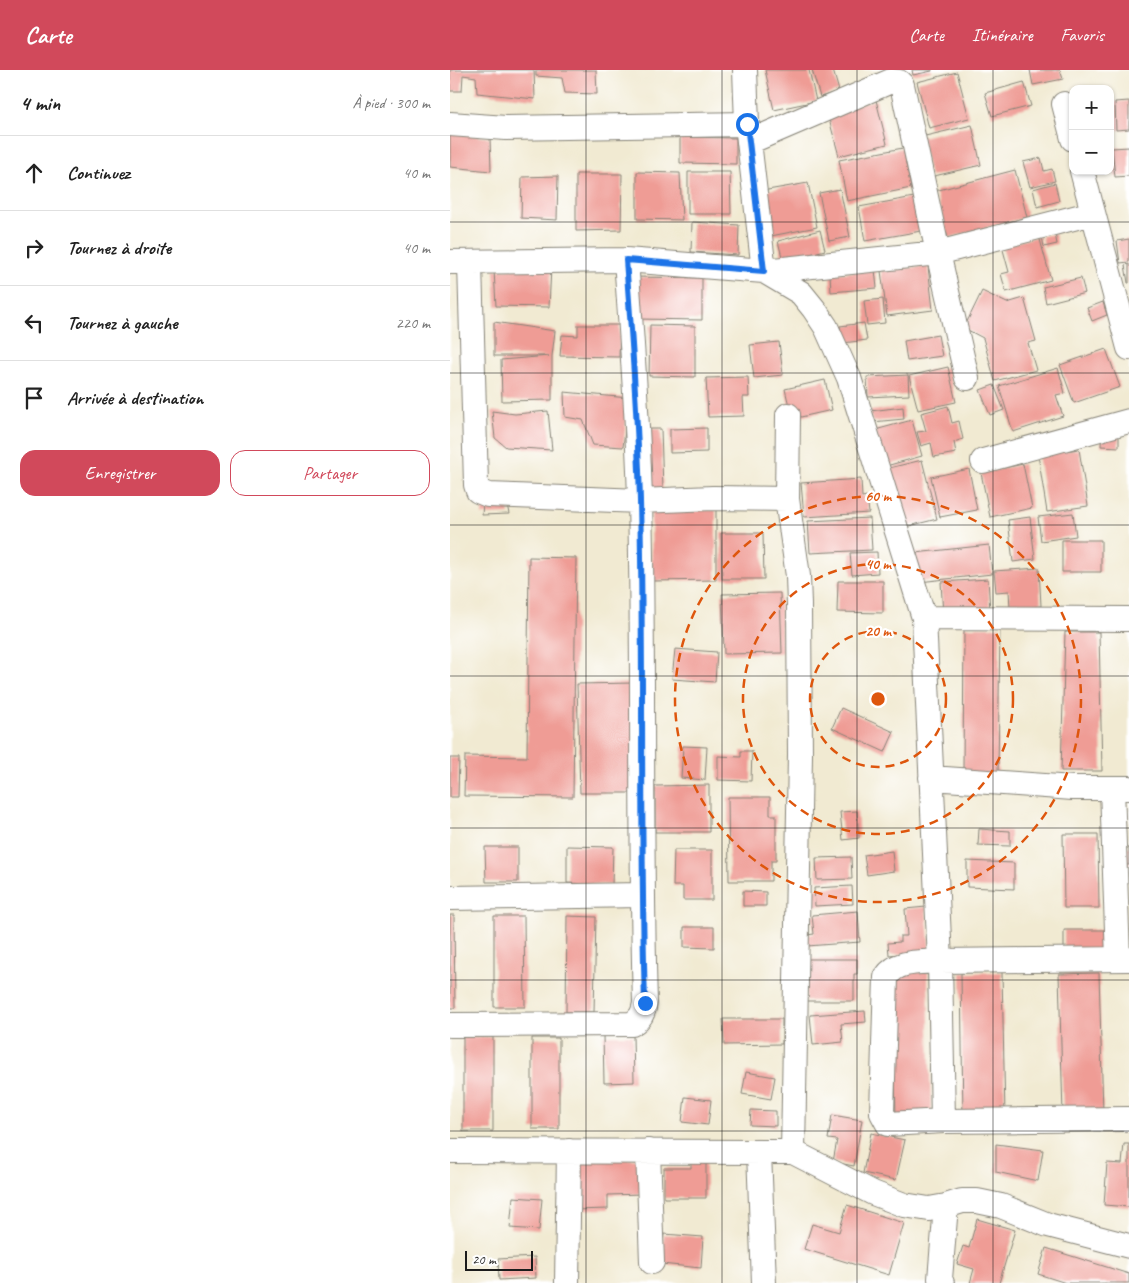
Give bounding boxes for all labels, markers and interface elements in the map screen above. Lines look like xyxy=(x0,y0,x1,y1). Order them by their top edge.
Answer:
text: Carte xyxy=(25,20,72,50)
text: Carte xyxy=(909,24,944,46)
text: Itinéraire xyxy=(972,24,1033,46)
text: Favoris xyxy=(1061,24,1104,46)
map controls xyxy=(1069,85,1114,175)
button: + xyxy=(1069,85,1114,130)
text: 4 min xyxy=(20,90,60,116)
text: À pied · 300 m xyxy=(352,93,430,113)
route start xyxy=(736,113,759,136)
button: − xyxy=(1069,130,1114,175)
icon: ahead xyxy=(20,159,48,187)
text: Continuez xyxy=(67,161,130,185)
text: 40 m xyxy=(403,163,430,183)
icon: right xyxy=(20,234,48,262)
text: Tournez à droite xyxy=(67,236,171,260)
text: 40 m xyxy=(403,238,430,258)
icon: left xyxy=(20,309,48,337)
text: Tournez à gauche xyxy=(67,311,178,335)
text: 220 m xyxy=(396,313,430,333)
icon: arrive xyxy=(20,384,48,412)
text: Arrivée à destination xyxy=(67,386,203,410)
button: Enregistrer xyxy=(20,450,220,496)
button: Partager xyxy=(230,450,430,496)
text: 60 m xyxy=(865,487,892,506)
text: 40 m xyxy=(865,555,892,574)
text: 20 m xyxy=(865,622,892,641)
centre of rings xyxy=(869,690,887,708)
route end xyxy=(634,992,657,1015)
scale bar xyxy=(465,1248,532,1271)
text: 20 m xyxy=(472,1251,496,1268)

